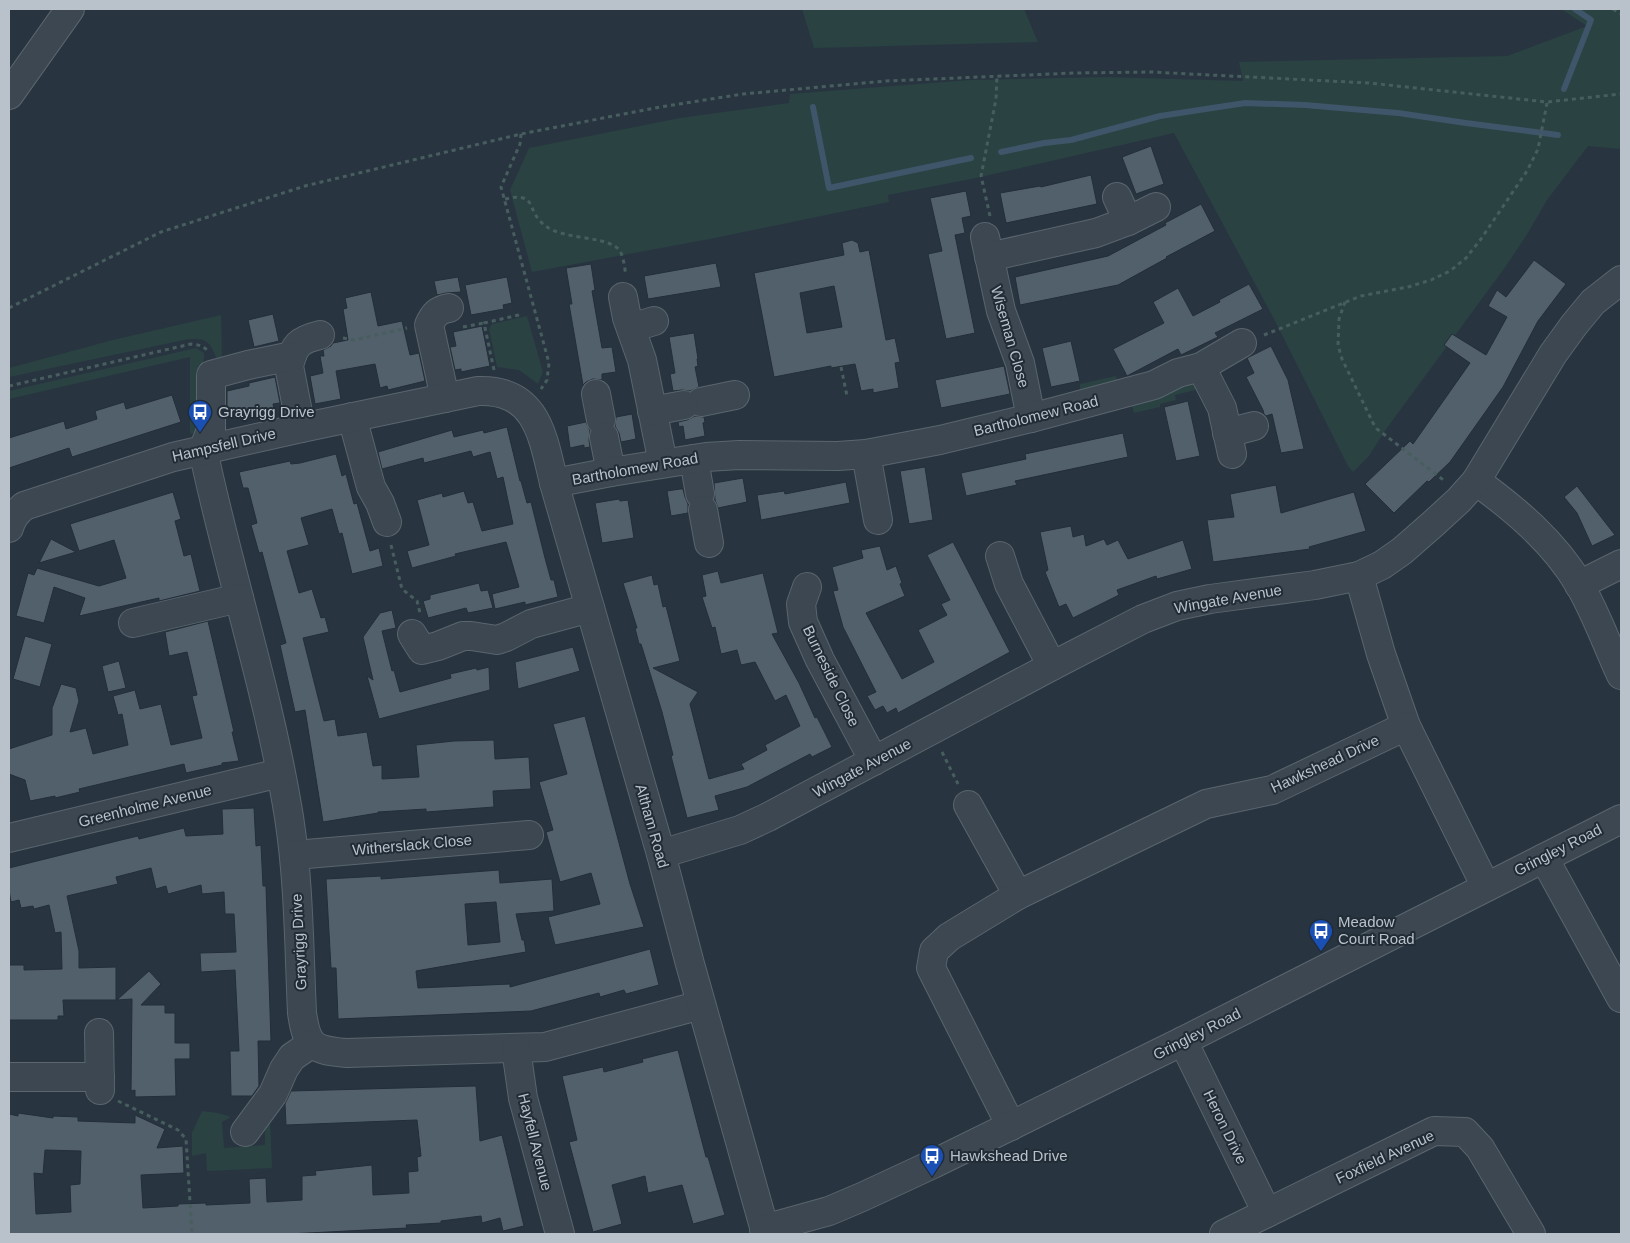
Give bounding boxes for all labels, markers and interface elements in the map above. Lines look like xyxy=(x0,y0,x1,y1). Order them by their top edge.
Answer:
street label: Wiseman Close xyxy=(988,284,1033,390)
street label: Bartholomew Road xyxy=(972,392,1100,439)
bus stop icon: Grayrigg Drive xyxy=(187,399,213,433)
place label: Grayrigg Drive xyxy=(218,403,315,420)
street label: Hampsfell Drive xyxy=(170,424,277,465)
street label: Bartholomew Road xyxy=(571,449,699,488)
street label: Wingate Avenue xyxy=(1173,581,1283,616)
street label: Burneside Close xyxy=(800,623,863,729)
street label: Hawkshead Drive xyxy=(1268,731,1382,796)
street label: Wingate Avenue xyxy=(810,734,914,801)
street label: Greenholme Avenue xyxy=(77,781,213,830)
street label: Altham Road xyxy=(632,782,673,870)
street label: Gringley Road xyxy=(1511,820,1604,879)
street label: Witherslack Close xyxy=(351,831,472,858)
street label: Grayrigg Drive xyxy=(287,893,310,991)
place label: Meadow Court Road xyxy=(1338,913,1415,947)
bus stop icon: Meadow Court Road xyxy=(1308,918,1334,952)
street label: Gringley Road xyxy=(1150,1004,1243,1063)
street label: Heron Drive xyxy=(1200,1087,1251,1166)
street label: Hayfell Avenue xyxy=(515,1091,556,1192)
street label: Foxfield Avenue xyxy=(1333,1126,1437,1187)
bus stop icon: Hawkshead Drive xyxy=(919,1143,945,1177)
place label: Hawkshead Drive xyxy=(950,1147,1068,1164)

